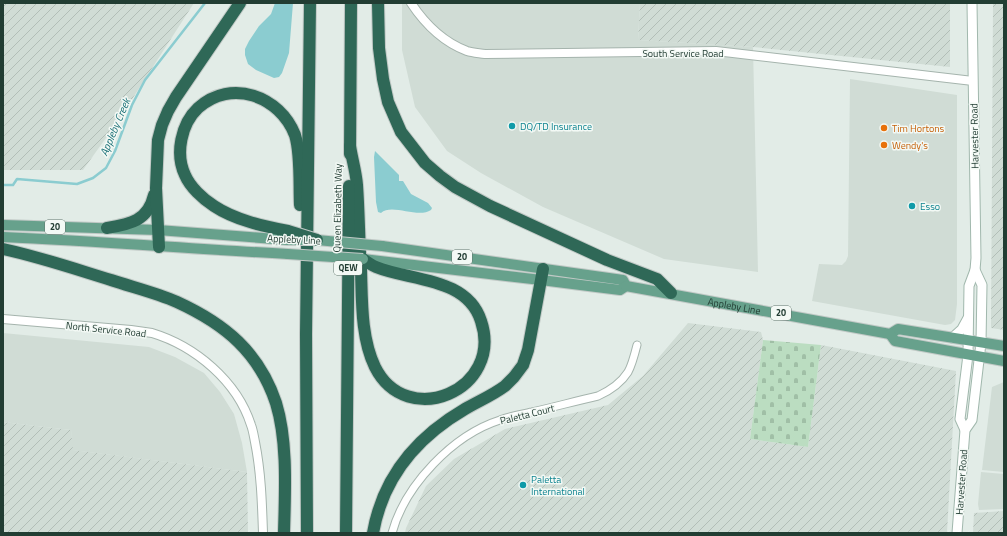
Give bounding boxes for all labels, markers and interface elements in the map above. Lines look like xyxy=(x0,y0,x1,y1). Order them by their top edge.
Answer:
street label: South Service Road xyxy=(642,46,724,61)
water label: Appleby Creek xyxy=(96,95,135,158)
street label: Harvester Road xyxy=(966,103,983,169)
place label: DQ/TD Insurance xyxy=(520,119,592,134)
marker: DQ/TD Insurance xyxy=(507,121,517,131)
place label: Tim Hortons xyxy=(892,121,945,136)
marker: Tim Hortons xyxy=(879,123,889,133)
place label: Wendy's xyxy=(892,138,928,153)
marker: Wendy's xyxy=(879,140,889,150)
street label: Queen Elizabeth Way xyxy=(329,163,346,253)
place label: Esso xyxy=(920,199,940,214)
marker: Esso xyxy=(907,201,917,211)
road number: 20 xyxy=(45,220,65,234)
street label: Appleby Line xyxy=(267,231,321,248)
road number: 20 xyxy=(452,250,472,264)
road number: QEW xyxy=(334,261,362,275)
street label: Appleby Line xyxy=(706,294,762,318)
road number: 20 xyxy=(771,306,791,320)
street label: North Service Road xyxy=(65,318,147,341)
street label: Paletta Court xyxy=(498,400,556,428)
street label: Harvester Road xyxy=(952,449,971,515)
place label: Paletta International xyxy=(531,472,585,499)
marker: Paletta International xyxy=(518,480,528,490)

